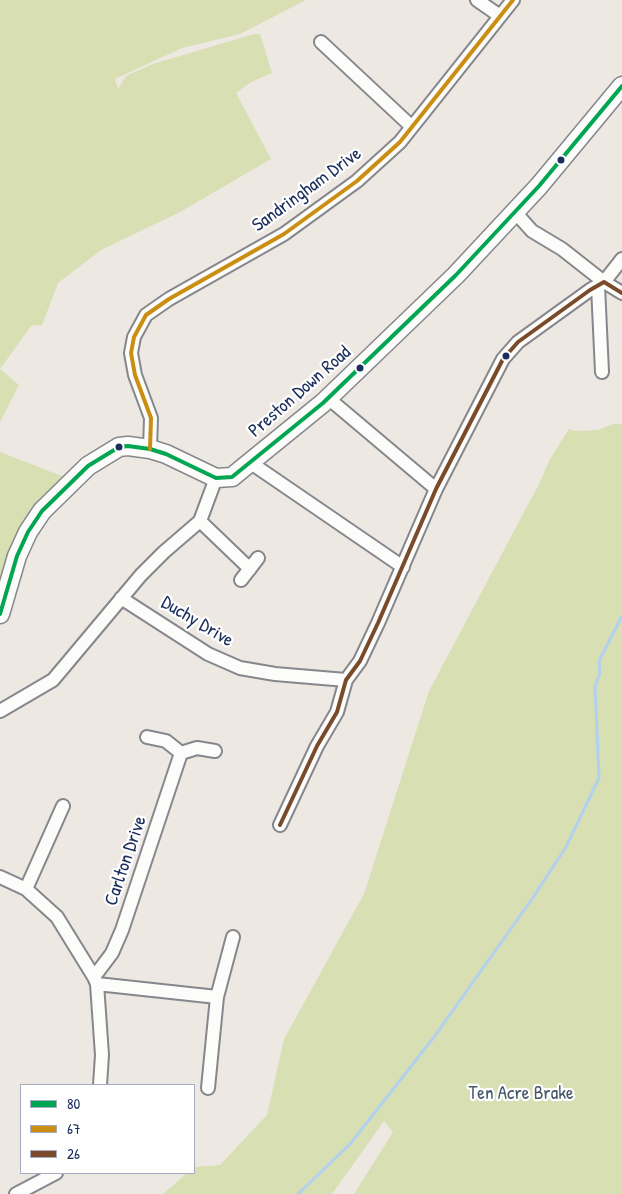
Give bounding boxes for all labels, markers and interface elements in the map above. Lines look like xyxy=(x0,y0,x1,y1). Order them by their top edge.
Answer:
street label: Sandringham Drive xyxy=(248,143,366,237)
unlabelled marker xyxy=(556,155,566,165)
street label: Preston Down Road xyxy=(244,341,356,443)
unlabelled marker xyxy=(501,351,511,361)
unlabelled marker xyxy=(355,363,365,373)
unlabelled marker xyxy=(114,442,124,452)
street label: Duchy Drive xyxy=(157,592,237,652)
street label: Carlton Drive xyxy=(100,813,152,909)
park label: Ten Acre Brake xyxy=(468,1083,574,1105)
legend xyxy=(20,1084,195,1174)
text: 80 xyxy=(67,1093,80,1114)
text: 67 xyxy=(67,1118,80,1139)
text: 26 xyxy=(67,1143,80,1164)

